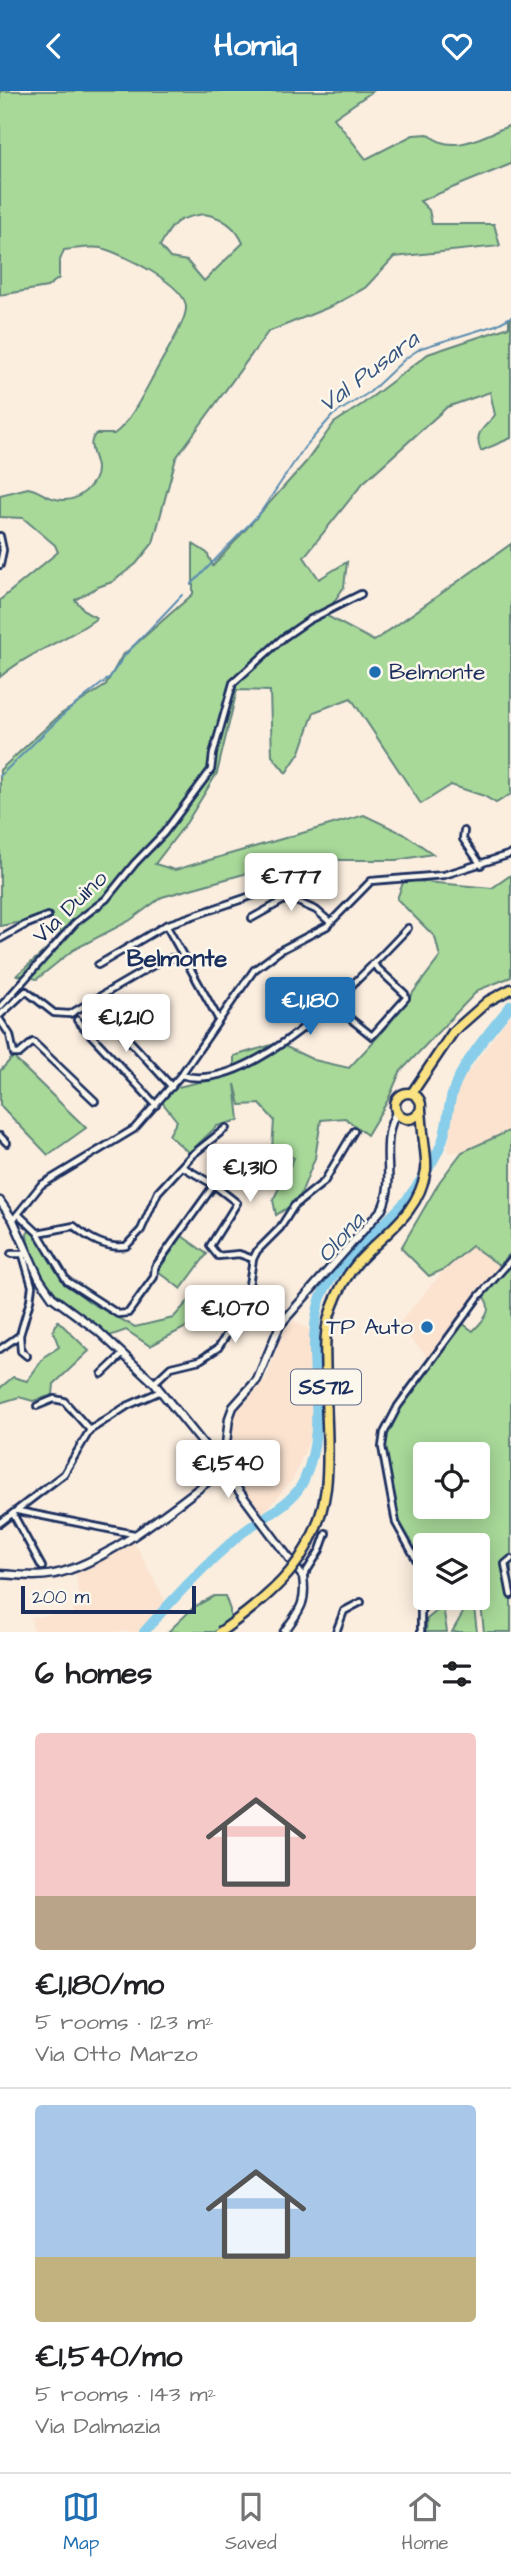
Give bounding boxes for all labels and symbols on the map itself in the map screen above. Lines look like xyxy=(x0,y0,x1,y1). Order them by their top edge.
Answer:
water label: Val Pusara xyxy=(312,322,428,421)
place label: Belmonte xyxy=(389,656,486,688)
marker: Belmonte xyxy=(367,664,383,680)
pin: €777 xyxy=(250,853,332,913)
street label: Via Duino xyxy=(25,863,115,951)
district label: Belmonte xyxy=(127,942,227,976)
pin: €1,180 xyxy=(253,977,367,1037)
pin: €1,210 xyxy=(69,995,183,1054)
pin: €1,310 xyxy=(193,1145,307,1204)
water label: Olona xyxy=(309,1204,374,1271)
pin: €1,070 xyxy=(178,1285,292,1345)
place label: TP Auto xyxy=(326,1311,413,1343)
marker: TP Auto xyxy=(419,1319,435,1335)
road number: SS712 xyxy=(291,1369,361,1405)
pin: €1,540 xyxy=(171,1441,285,1500)
scale bar xyxy=(21,1583,196,1615)

